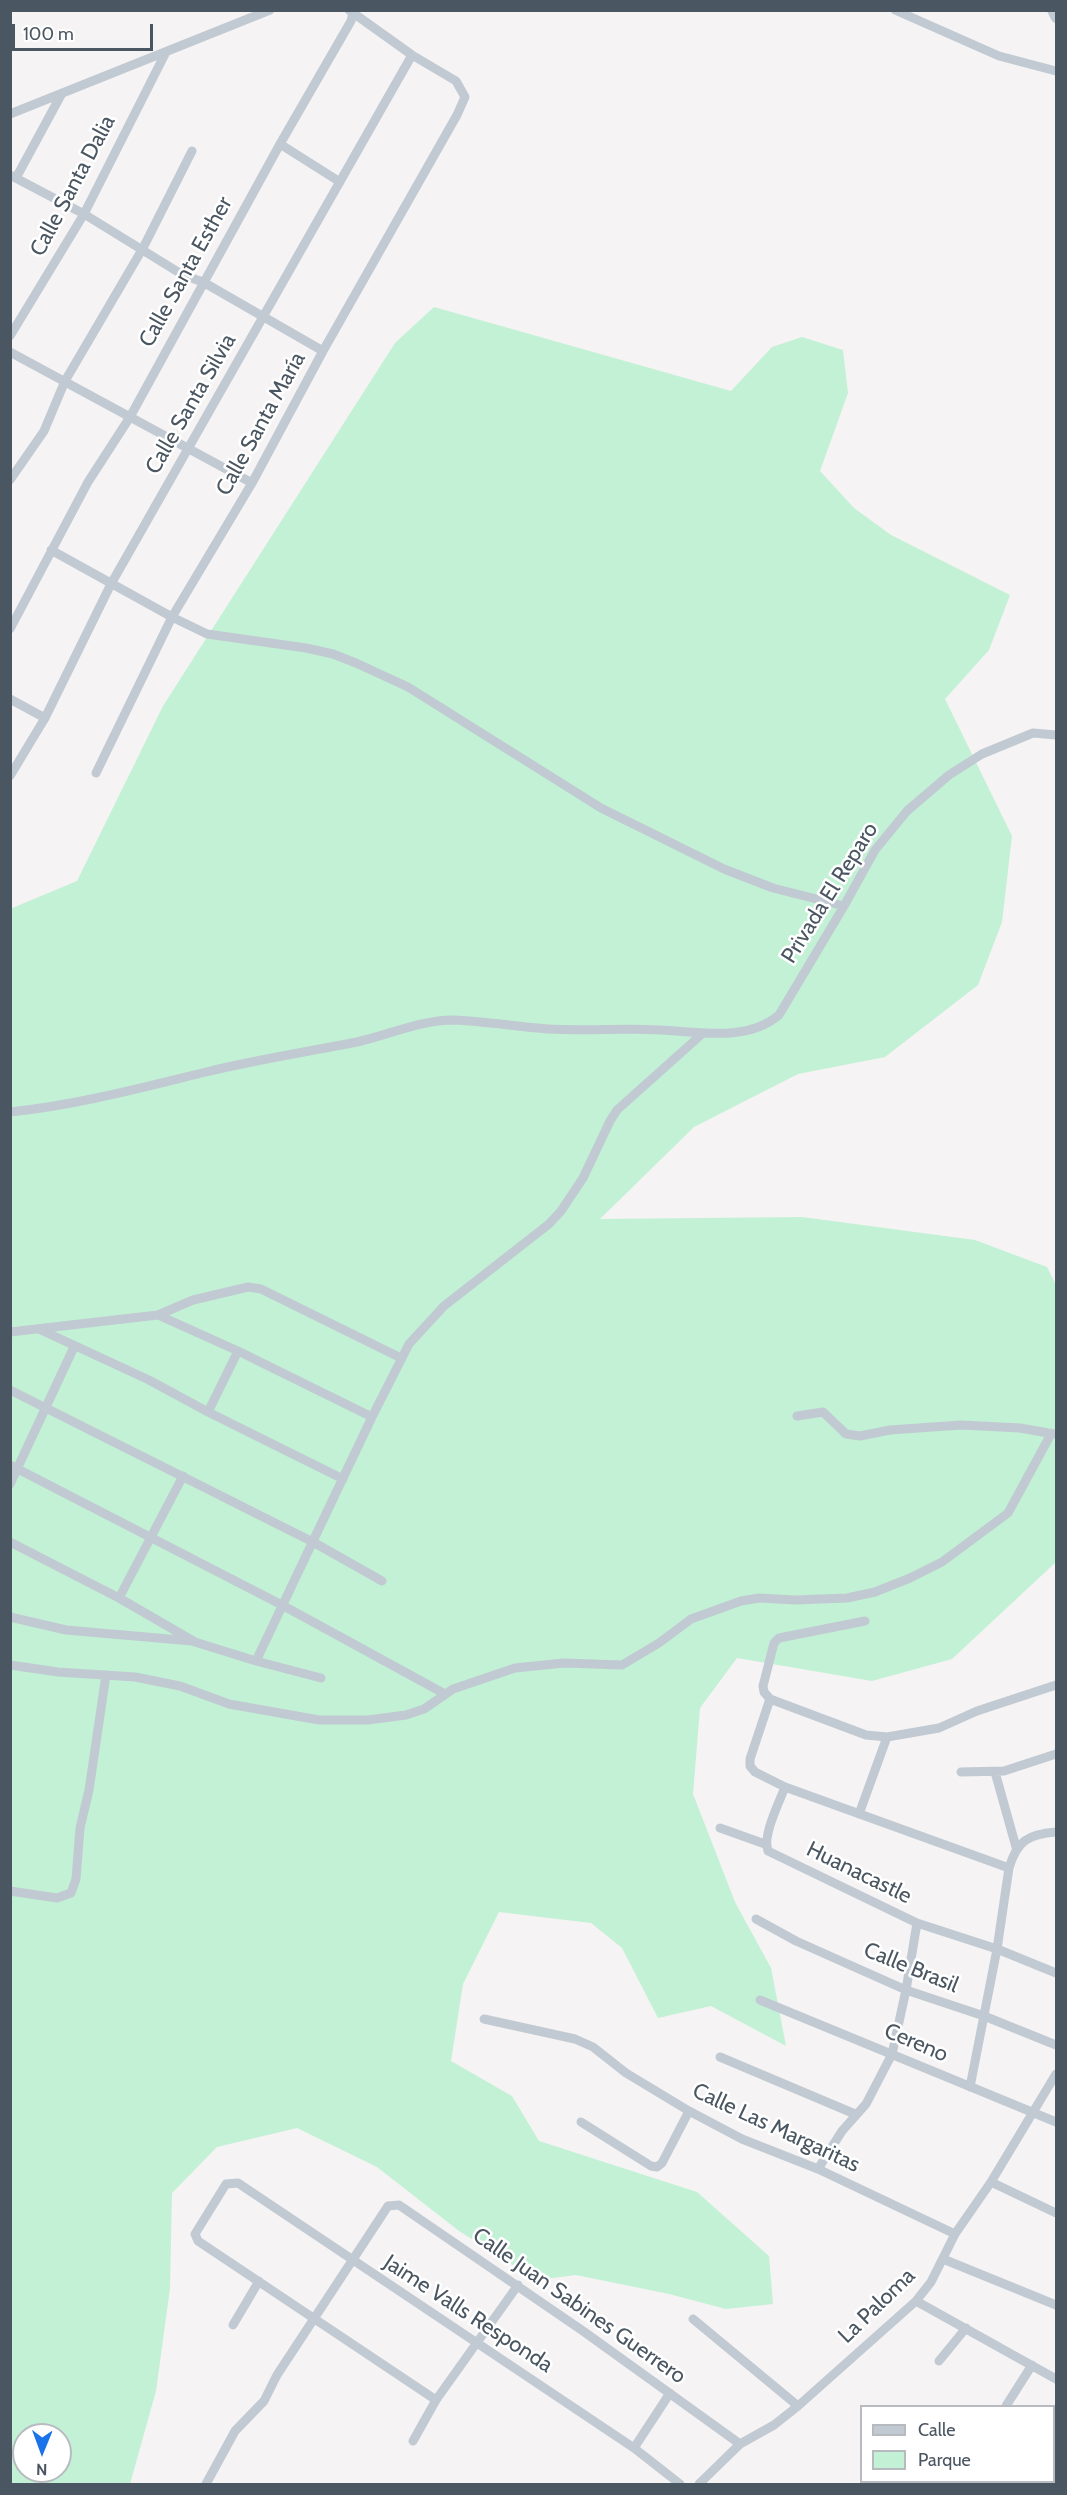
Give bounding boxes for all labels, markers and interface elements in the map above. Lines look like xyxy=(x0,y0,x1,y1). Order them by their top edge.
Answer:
scale bar xyxy=(15,12,156,50)
text: 100 m xyxy=(23,23,74,45)
street label: Calle Santa Dalia xyxy=(25,111,121,261)
street label: Calle Santa Esther xyxy=(134,192,238,352)
street label: Calle Santa Silvia xyxy=(140,329,242,479)
street label: Calle Santa María xyxy=(211,348,311,500)
street label: Privada El Reparo xyxy=(776,818,884,968)
street label: Huanacastle xyxy=(802,1836,916,1910)
street label: Calle Brasil xyxy=(860,1937,962,1999)
street label: Cereno xyxy=(880,2018,952,2068)
street label: Calle Las Margaritas xyxy=(688,2078,864,2178)
street label: Calle Juan Sabines Guerrero xyxy=(467,2222,691,2390)
street label: Jaime Valls Responda xyxy=(378,2249,558,2379)
street label: La Paloma xyxy=(833,2263,921,2349)
legend xyxy=(860,2405,1055,2483)
text: Calle xyxy=(918,2419,955,2441)
north arrow xyxy=(12,2423,72,2483)
text: Parque xyxy=(918,2449,971,2471)
text: N xyxy=(36,2460,48,2479)

